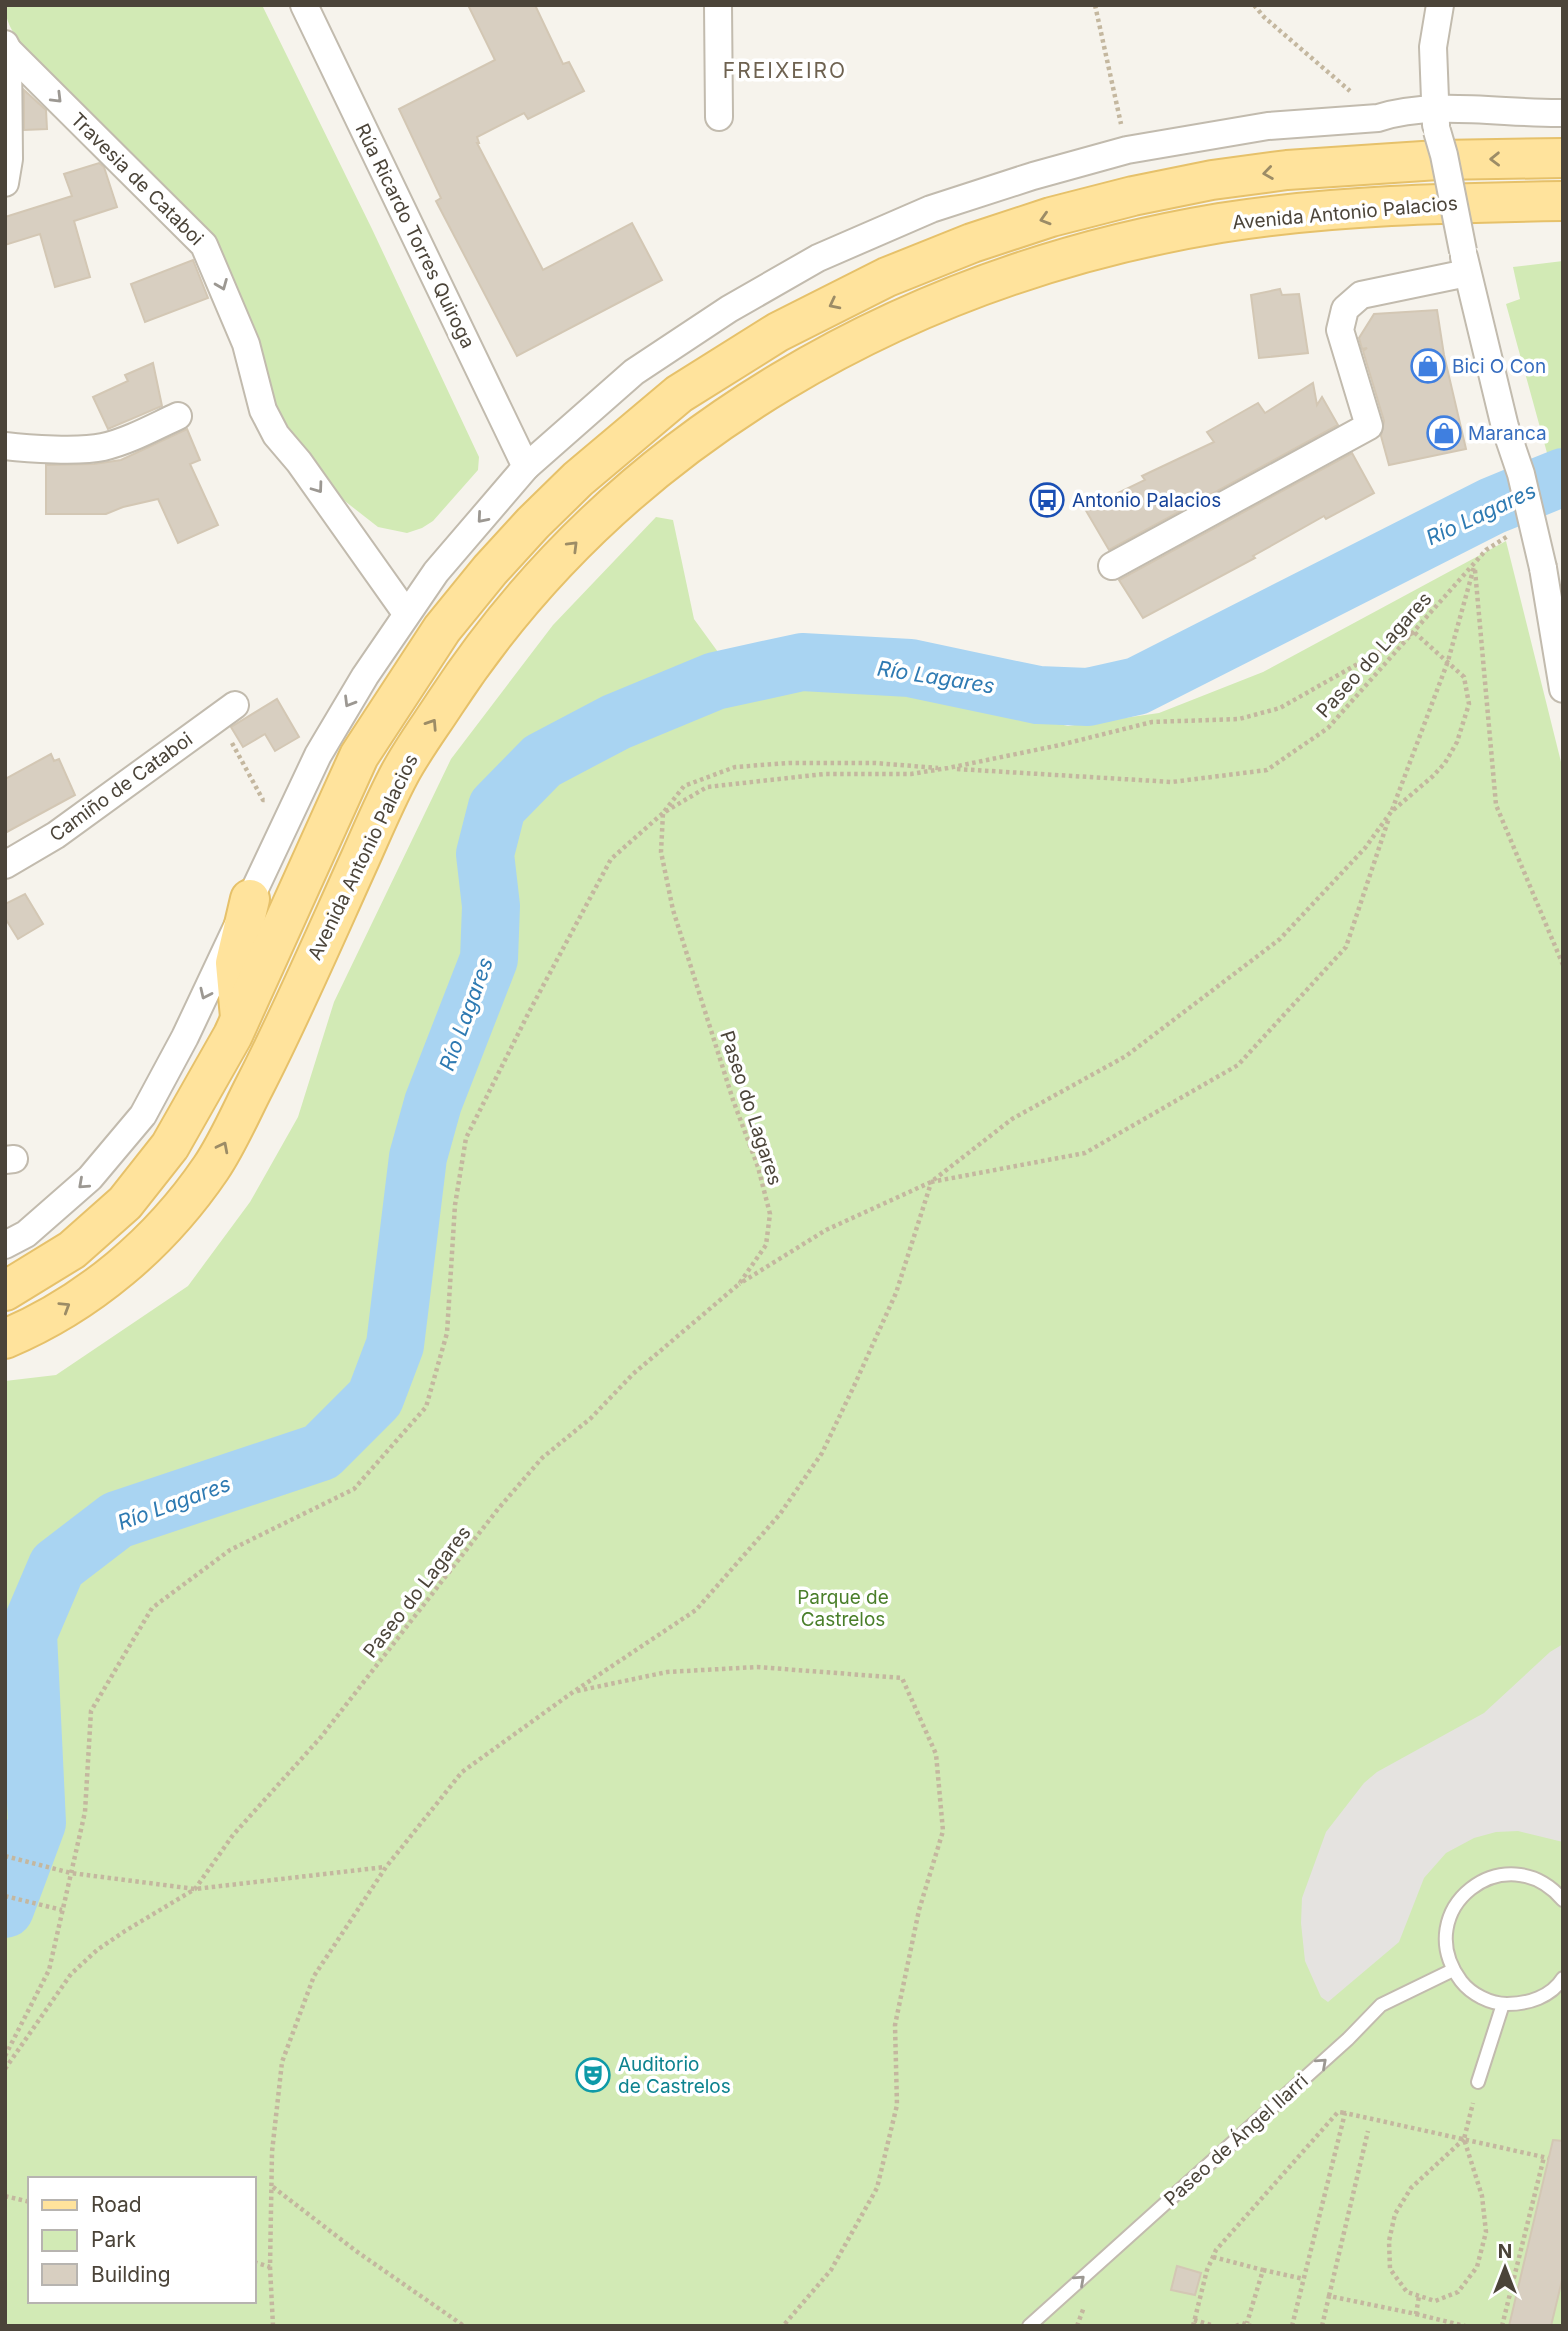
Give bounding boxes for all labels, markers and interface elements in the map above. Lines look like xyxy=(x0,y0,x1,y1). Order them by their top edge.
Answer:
district label: FREIXEIRO xyxy=(723,58,847,83)
one-way arrow xyxy=(48,90,61,103)
street label: Travesia de Cataboi xyxy=(66,108,208,250)
street label: Rúa Ricardo Torres Quiroga xyxy=(351,120,479,352)
one-way arrow xyxy=(1489,151,1499,167)
one-way arrow xyxy=(1262,165,1273,180)
street label: Avenida Antonio Palacios xyxy=(1231,192,1459,234)
one-way arrow xyxy=(1039,211,1052,225)
one-way arrow xyxy=(213,279,227,291)
one-way arrow xyxy=(829,295,841,309)
shop icon: Bici O Con xyxy=(1409,347,1447,385)
place label: Bici O Con xyxy=(1452,355,1546,378)
shop icon: Maranca xyxy=(1425,414,1463,452)
place label: Maranca xyxy=(1468,422,1547,445)
water label: Río Lagares xyxy=(1422,478,1540,550)
one-way arrow xyxy=(310,480,322,493)
bus stop icon: Antonio Palacios xyxy=(1028,481,1066,519)
place label: Antonio Palacios xyxy=(1072,489,1221,512)
one-way arrow xyxy=(478,510,490,523)
one-way arrow xyxy=(565,542,577,554)
street label: Paseo do Lagares xyxy=(1312,588,1436,722)
water label: Río Lagares xyxy=(876,655,996,699)
one-way arrow xyxy=(344,695,357,708)
one-way arrow xyxy=(423,718,436,731)
street label: Camiño de Cataboi xyxy=(45,727,197,847)
street label: Avenida Antonio Palacios xyxy=(303,750,423,964)
water label: Río Lagares xyxy=(434,954,498,1074)
one-way arrow xyxy=(199,987,213,999)
street label: Paseo do Lagares xyxy=(715,1028,787,1188)
one-way arrow xyxy=(214,1142,228,1154)
one-way arrow xyxy=(78,1176,91,1188)
one-way arrow xyxy=(58,1303,71,1316)
water label: Río Lagares xyxy=(114,1471,234,1535)
street label: Paseo do Lagares xyxy=(358,1522,476,1662)
park label: Parque de Castrelos xyxy=(797,1586,889,1631)
place label: Auditorio de Castrelos xyxy=(618,2053,731,2098)
theatre icon: Auditorio de Castrelos xyxy=(574,2056,612,2094)
one-way arrow xyxy=(1314,2059,1327,2071)
street label: Paseo de Ángel Ilarri xyxy=(1159,2069,1313,2211)
legend xyxy=(28,2177,256,2303)
text: Road xyxy=(91,2192,142,2217)
text: Park xyxy=(91,2227,136,2252)
north arrow xyxy=(1470,2233,1540,2303)
text: N xyxy=(1498,2240,1512,2263)
text: Building xyxy=(91,2262,171,2287)
one-way arrow xyxy=(1072,2276,1085,2288)

